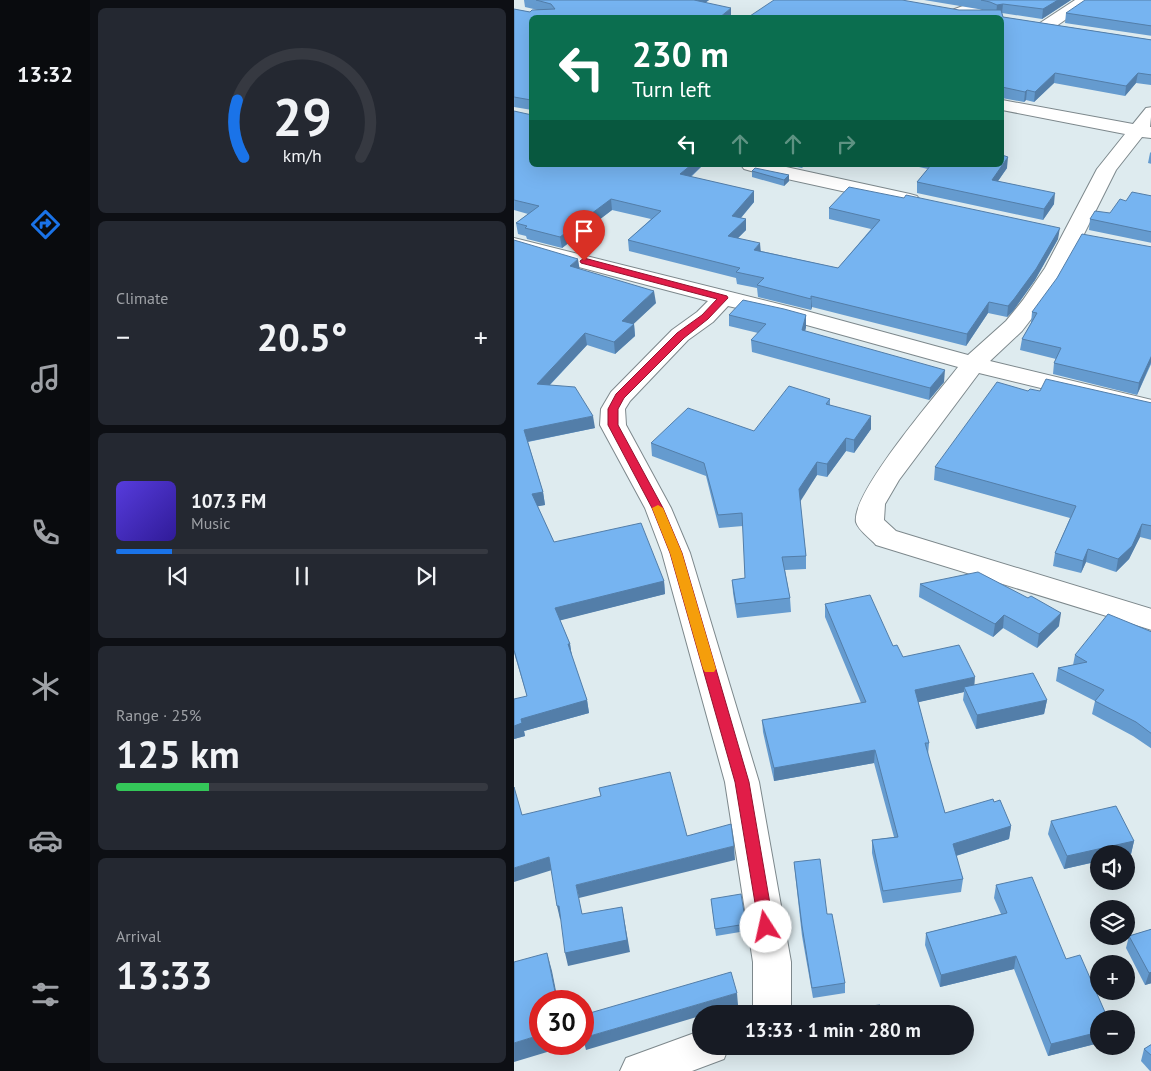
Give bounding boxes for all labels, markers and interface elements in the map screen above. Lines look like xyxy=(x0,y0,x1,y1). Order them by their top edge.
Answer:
text: 230 m xyxy=(632,31,729,77)
icon: left xyxy=(549,35,614,100)
text: 13:32 xyxy=(17,60,73,88)
text: Turn left xyxy=(632,75,711,103)
text: 29 xyxy=(273,83,331,150)
icon: left xyxy=(673,130,701,158)
icon: ahead xyxy=(726,130,754,158)
icon: ahead xyxy=(779,130,807,158)
icon: right xyxy=(832,130,860,158)
text: km/h xyxy=(282,144,322,167)
icon: directions xyxy=(28,207,63,242)
pin xyxy=(563,210,605,261)
icon: arrive xyxy=(570,217,598,245)
text: Climate xyxy=(116,288,168,308)
text: 20.5° xyxy=(257,312,347,361)
text: − xyxy=(116,318,130,355)
text: + xyxy=(474,318,488,355)
icon: music xyxy=(28,361,63,396)
text: 107.3 FM xyxy=(191,489,266,513)
text: Music xyxy=(191,513,231,533)
icon: phone xyxy=(28,515,63,550)
icon: previous xyxy=(164,562,192,590)
icon: pause xyxy=(288,562,316,590)
icon: next xyxy=(412,562,440,590)
icon: climate xyxy=(28,669,63,704)
text: Range · 25% xyxy=(116,705,201,725)
text: 125 km xyxy=(116,729,240,778)
icon: car xyxy=(28,823,63,858)
map controls xyxy=(1090,845,1135,1055)
button: sound xyxy=(1090,845,1135,890)
position arrow xyxy=(739,900,791,952)
button: layers xyxy=(1090,900,1135,945)
text: Arrival xyxy=(116,926,161,946)
text: 13:33 xyxy=(116,950,212,999)
button: + xyxy=(1090,955,1135,1000)
icon: filters xyxy=(28,977,63,1012)
speed limit sign: 30 xyxy=(529,990,594,1055)
button: − xyxy=(1090,1010,1135,1055)
text: 13:33 · 1 min · 280 m xyxy=(745,1018,921,1042)

